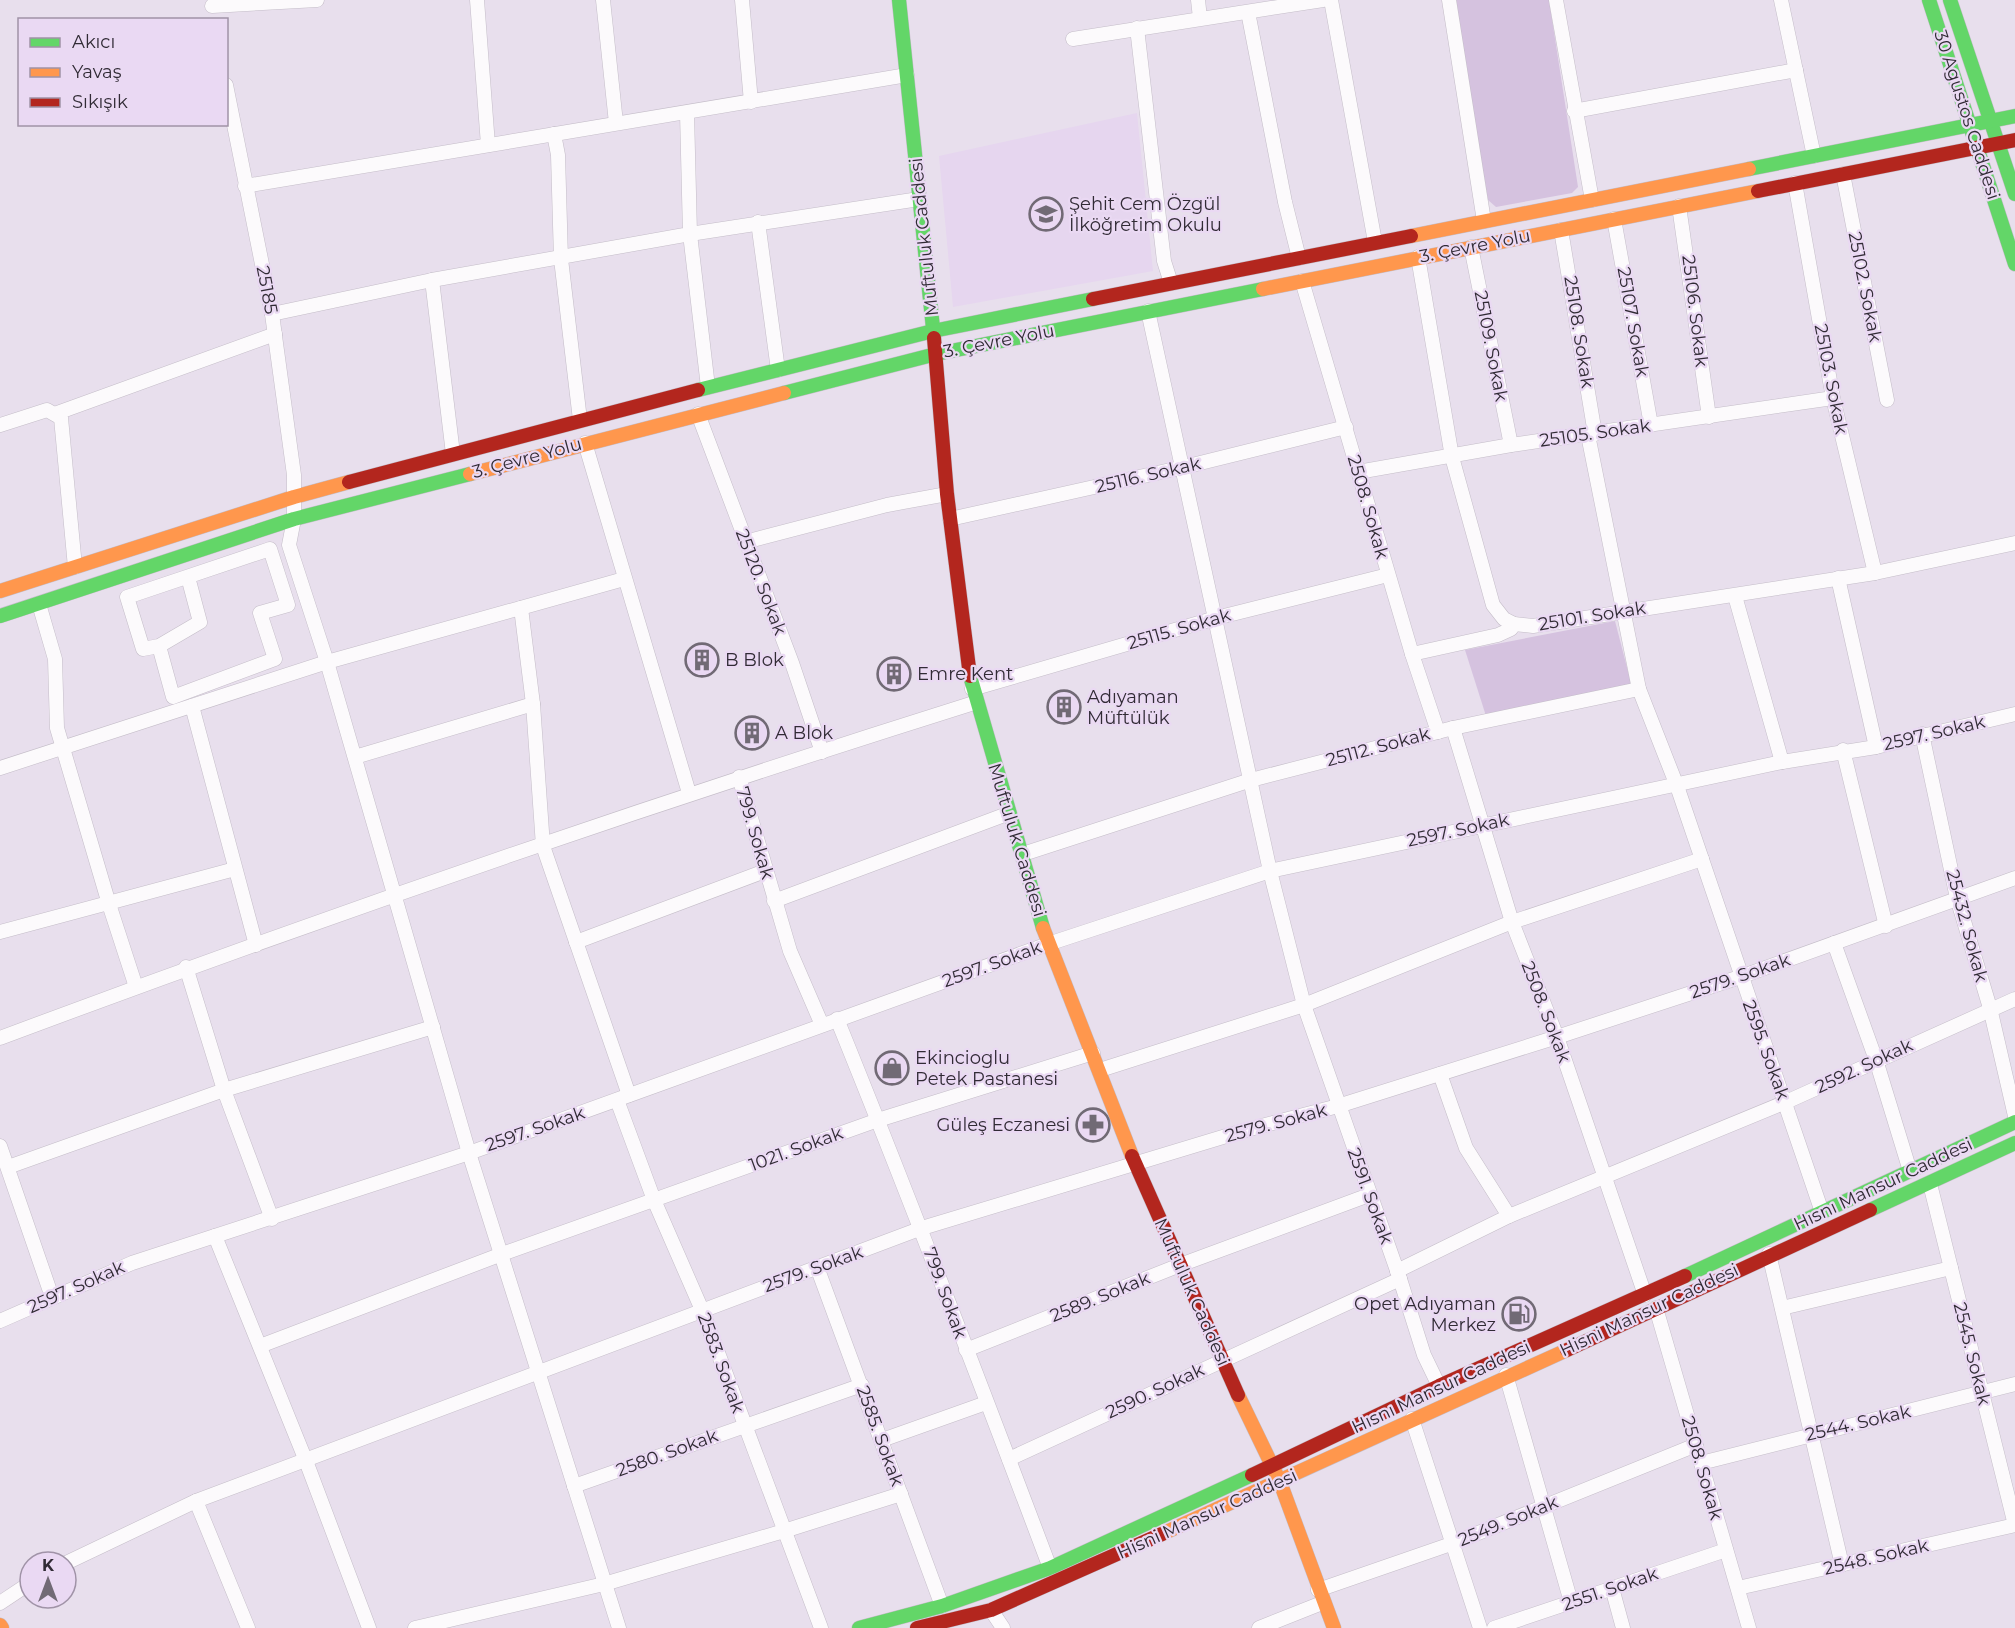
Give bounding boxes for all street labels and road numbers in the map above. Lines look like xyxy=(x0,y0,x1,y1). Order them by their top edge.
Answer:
street label: 30 Agustos Caddesi xyxy=(1929,28,2005,202)
street label: Muftuluk Caddesi xyxy=(905,157,943,317)
street label: 3. Çevre Yolu xyxy=(1418,224,1532,268)
street label: 25102. Sokak xyxy=(1844,230,1887,344)
street label: 25106. Sokak xyxy=(1677,254,1713,369)
street label: 25185 xyxy=(252,264,282,316)
street label: 25107. Sokak xyxy=(1613,265,1654,379)
street label: 25108. Sokak xyxy=(1559,274,1599,390)
street label: 25109. Sokak xyxy=(1469,289,1513,404)
street label: 3. Çevre Yolu xyxy=(942,319,1056,363)
street label: 25103. Sokak xyxy=(1810,322,1852,436)
street label: 25105. Sokak xyxy=(1538,414,1652,452)
street label: 3. Çevre Yolu xyxy=(470,433,584,483)
street label: 25116. Sokak xyxy=(1093,452,1203,498)
street label: 2508. Sokak xyxy=(1343,453,1393,562)
street label: 25120. Sokak xyxy=(731,526,791,638)
street label: 25101. Sokak xyxy=(1537,597,1647,635)
street label: 25115. Sokak xyxy=(1125,604,1233,654)
street label: 2597. Sokak xyxy=(1881,711,1987,755)
street label: 25112. Sokak xyxy=(1324,723,1433,771)
street label: Muftuluk Caddesi xyxy=(983,761,1051,919)
street label: 799. Sokak xyxy=(731,784,779,882)
street label: 2597. Sokak xyxy=(1405,808,1511,852)
street label: 25432. Sokak xyxy=(1941,867,1993,985)
street label: 2597. Sokak xyxy=(939,936,1045,992)
street label: 2579. Sokak xyxy=(1687,949,1793,1003)
street label: 2508. Sokak xyxy=(1517,958,1575,1066)
street label: 2595. Sokak xyxy=(1738,997,1794,1103)
street label: 2592. Sokak xyxy=(1812,1034,1916,1098)
street label: 2579. Sokak xyxy=(1223,1099,1329,1147)
street label: 2597. Sokak xyxy=(482,1102,588,1156)
street label: 1021. Sokak xyxy=(746,1122,846,1176)
street label: Hısnı Mansur Caddesi xyxy=(1790,1133,1976,1235)
street label: 2591. Sokak xyxy=(1342,1145,1398,1247)
street label: Muftuluk Caddesi xyxy=(1150,1215,1234,1369)
street label: 2579. Sokak xyxy=(760,1241,866,1297)
street label: 799. Sokak xyxy=(918,1245,972,1342)
street label: 2597. Sokak xyxy=(24,1256,128,1318)
street label: Hisni Mansur Caddesi xyxy=(1556,1259,1742,1361)
street label: 2589. Sokak xyxy=(1047,1267,1153,1327)
street label: 2545. Sokak xyxy=(1949,1300,1995,1408)
street label: 2583. Sokak xyxy=(693,1310,749,1416)
street label: Hısnı Mansur Caddesi xyxy=(1348,1336,1534,1438)
street label: 2590. Sokak xyxy=(1102,1359,1208,1423)
street label: 2585. Sokak xyxy=(852,1383,908,1489)
street label: 2544. Sokak xyxy=(1803,1400,1913,1446)
street label: 2508. Sokak xyxy=(1677,1414,1727,1523)
street label: 2580. Sokak xyxy=(613,1424,721,1482)
street label: Hisni Mansur Caddesi xyxy=(1113,1464,1301,1564)
street label: 2549. Sokak xyxy=(1455,1491,1561,1551)
street label: 2548. Sokak xyxy=(1821,1534,1931,1580)
street label: 2551. Sokak xyxy=(1559,1562,1661,1616)

